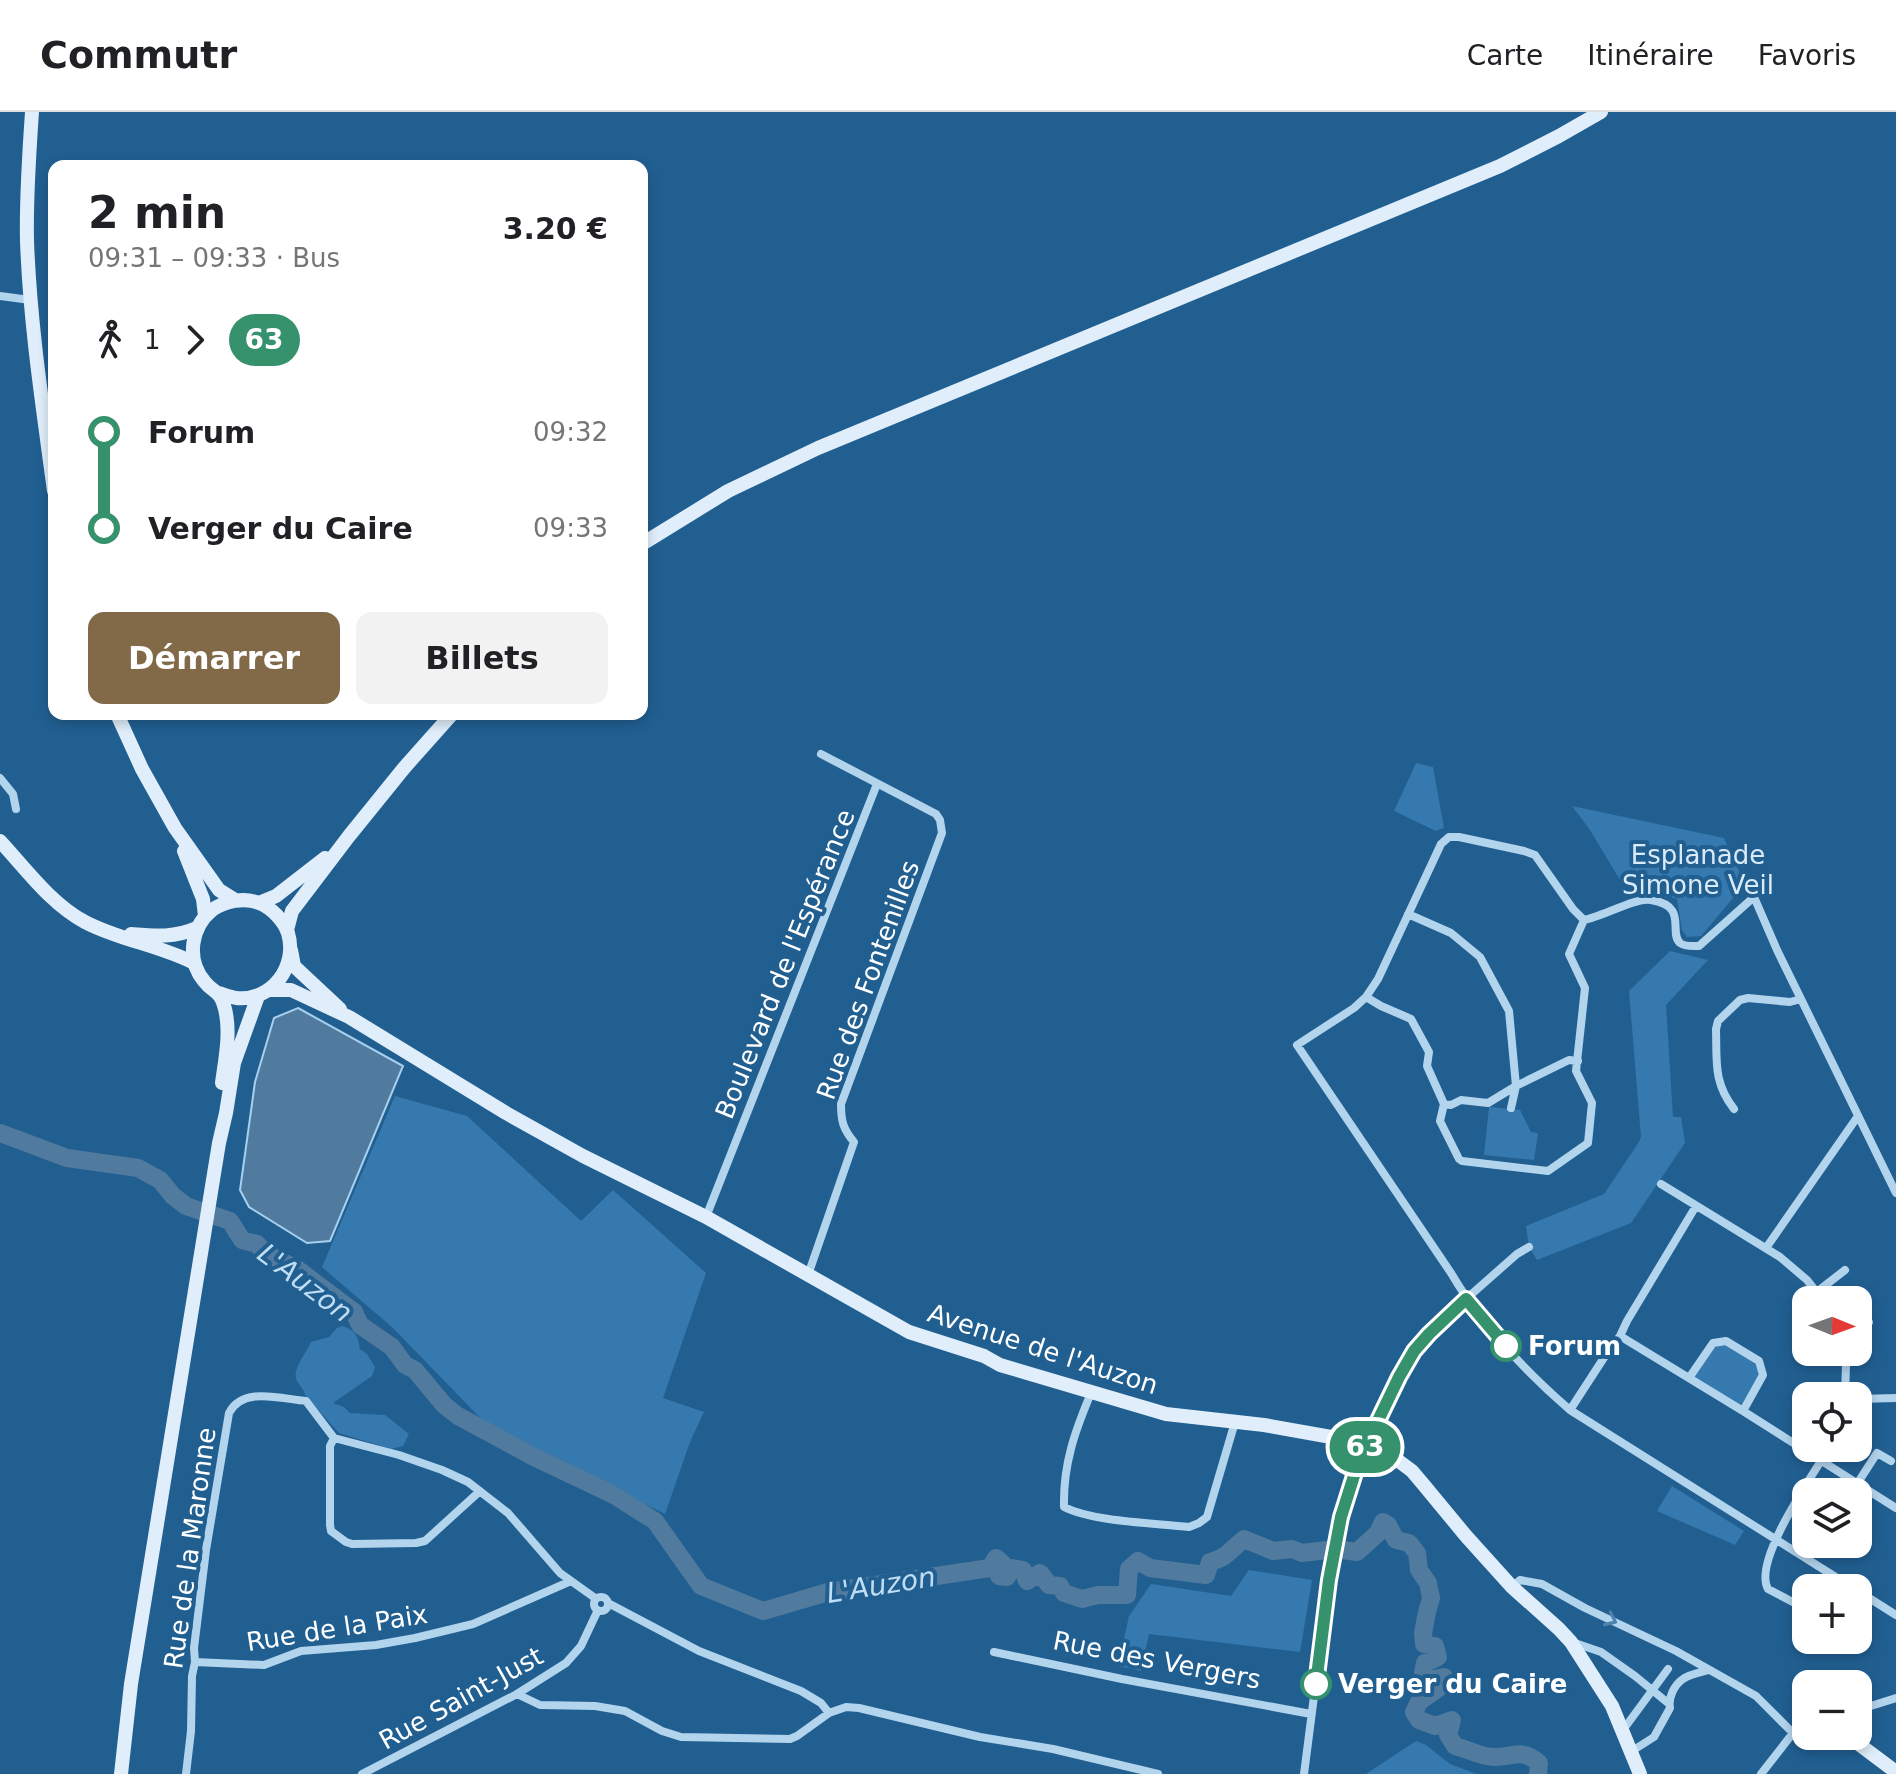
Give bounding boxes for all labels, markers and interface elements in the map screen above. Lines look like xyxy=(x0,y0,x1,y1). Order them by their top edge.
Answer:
text: Commutr xyxy=(40,33,237,77)
text: Carte xyxy=(1467,39,1543,72)
text: Itinéraire xyxy=(1587,39,1714,72)
text: Favoris xyxy=(1758,39,1856,72)
text: 2 min xyxy=(88,187,226,238)
text: 3.20 € xyxy=(503,211,608,246)
text: 09:31 – 09:33 · Bus xyxy=(88,243,340,273)
icon: walk xyxy=(88,318,132,362)
icon: forward xyxy=(173,318,217,362)
text: 63 xyxy=(245,323,284,356)
text: 1 xyxy=(144,325,161,355)
text: Forum xyxy=(148,415,255,450)
text: 09:32 xyxy=(533,417,608,447)
text: Verger du Caire xyxy=(148,511,413,546)
text: 09:33 xyxy=(533,513,608,543)
button: Démarrer xyxy=(88,612,340,704)
button: Billets xyxy=(356,612,608,704)
street label: Boulevard de l'Espérance xyxy=(709,805,861,1123)
park label: Esplanade Simone Veil xyxy=(1622,840,1774,900)
street label: Rue des Fontenilles xyxy=(811,856,925,1104)
water label: L'Auzon xyxy=(251,1237,359,1329)
north arrow xyxy=(1792,1286,1872,1366)
map controls xyxy=(1792,1286,1872,1750)
street label: Avenue de l'Auzon xyxy=(924,1298,1162,1400)
marker: Forum xyxy=(1491,1331,1521,1361)
place label: Forum xyxy=(1528,1331,1621,1361)
button: locate xyxy=(1792,1382,1872,1462)
line badge: 63 xyxy=(1329,1421,1401,1473)
street label: Rue de la Maronne xyxy=(158,1426,222,1670)
text: 63 xyxy=(1346,1430,1384,1463)
button: layers xyxy=(1792,1478,1872,1558)
water label: L'Auzon xyxy=(824,1560,938,1610)
button: + xyxy=(1792,1574,1872,1654)
street label: Rue de la Paix xyxy=(244,1599,430,1657)
one-way arrow xyxy=(1602,1610,1617,1626)
street label: Rue des Vergers xyxy=(1051,1625,1263,1695)
street label: Rue Saint-Just xyxy=(374,1641,548,1755)
marker: Verger du Caire xyxy=(1301,1669,1331,1699)
place label: Verger du Caire xyxy=(1338,1669,1567,1699)
button: − xyxy=(1792,1670,1872,1750)

